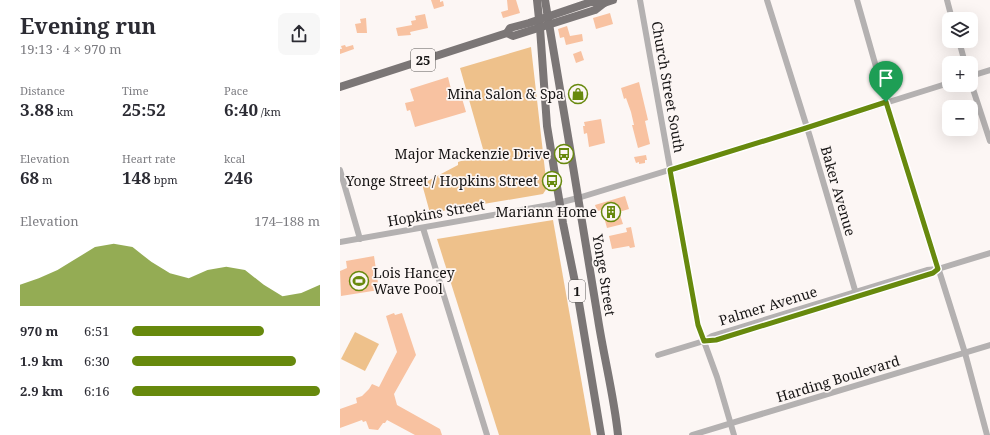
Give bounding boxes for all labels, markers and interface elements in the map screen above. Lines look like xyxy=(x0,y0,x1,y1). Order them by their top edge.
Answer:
text: Evening run xyxy=(20,10,156,40)
map controls xyxy=(942,12,978,136)
button: layers xyxy=(942,12,978,48)
button: share xyxy=(278,13,320,55)
street label: Church Street South xyxy=(648,20,689,154)
text: 19:13 · 4 × 970 m xyxy=(20,40,122,58)
road number: 25 xyxy=(411,49,435,71)
button: + xyxy=(942,56,978,92)
pin xyxy=(869,61,903,102)
icon: arrive xyxy=(875,67,897,89)
text: Distance xyxy=(20,83,65,98)
text: Time xyxy=(122,83,149,98)
text: Pace xyxy=(224,83,248,98)
shop icon: Mina Salon & Spa xyxy=(567,83,589,105)
place label: Mina Salon & Spa xyxy=(447,84,564,103)
text: 3.88 xyxy=(20,98,54,121)
text: 25:52 xyxy=(122,98,166,121)
text: 6:40 xyxy=(224,98,258,121)
button: − xyxy=(942,100,978,136)
text: km xyxy=(54,104,74,119)
text: /km xyxy=(258,104,281,119)
bus stop icon: Major Mackenzie Drive xyxy=(553,143,575,165)
place label: Major Mackenzie Drive xyxy=(395,144,550,163)
street label: Baker Avenue xyxy=(817,144,860,238)
text: Elevation xyxy=(20,151,70,166)
text: Heart rate xyxy=(122,151,176,166)
text: kcal xyxy=(224,151,245,166)
text: 68 xyxy=(20,166,39,189)
text: 148 xyxy=(122,166,151,189)
text: 246 xyxy=(224,166,253,189)
bus stop icon: Yonge Street / Hopkins Street xyxy=(541,170,563,192)
place label: Yonge Street / Hopkins Street xyxy=(345,171,538,190)
text: m xyxy=(39,172,52,187)
text: bpm xyxy=(151,172,178,187)
street label: Hopkins Street xyxy=(386,195,486,230)
building icon: Mariann Home xyxy=(600,201,622,223)
place label: Mariann Home xyxy=(495,202,597,221)
text: Elevation xyxy=(20,212,79,230)
text: 174–188 m xyxy=(254,212,320,230)
street label: Yonge Street xyxy=(588,232,620,317)
place label: Lois Hancey Wave Pool xyxy=(373,263,455,298)
sports icon: Lois Hancey Wave Pool xyxy=(348,270,370,292)
road number: 1 xyxy=(569,280,585,302)
street label: Palmer Avenue xyxy=(716,282,819,329)
text: 970 m xyxy=(20,322,58,340)
text: 6:51 xyxy=(84,322,110,340)
street label: Harding Boulevard xyxy=(774,351,902,406)
text: 1.9 km xyxy=(20,352,63,370)
text: 6:30 xyxy=(84,352,110,370)
text: 2.9 km xyxy=(20,382,63,400)
text: 6:16 xyxy=(84,382,110,400)

